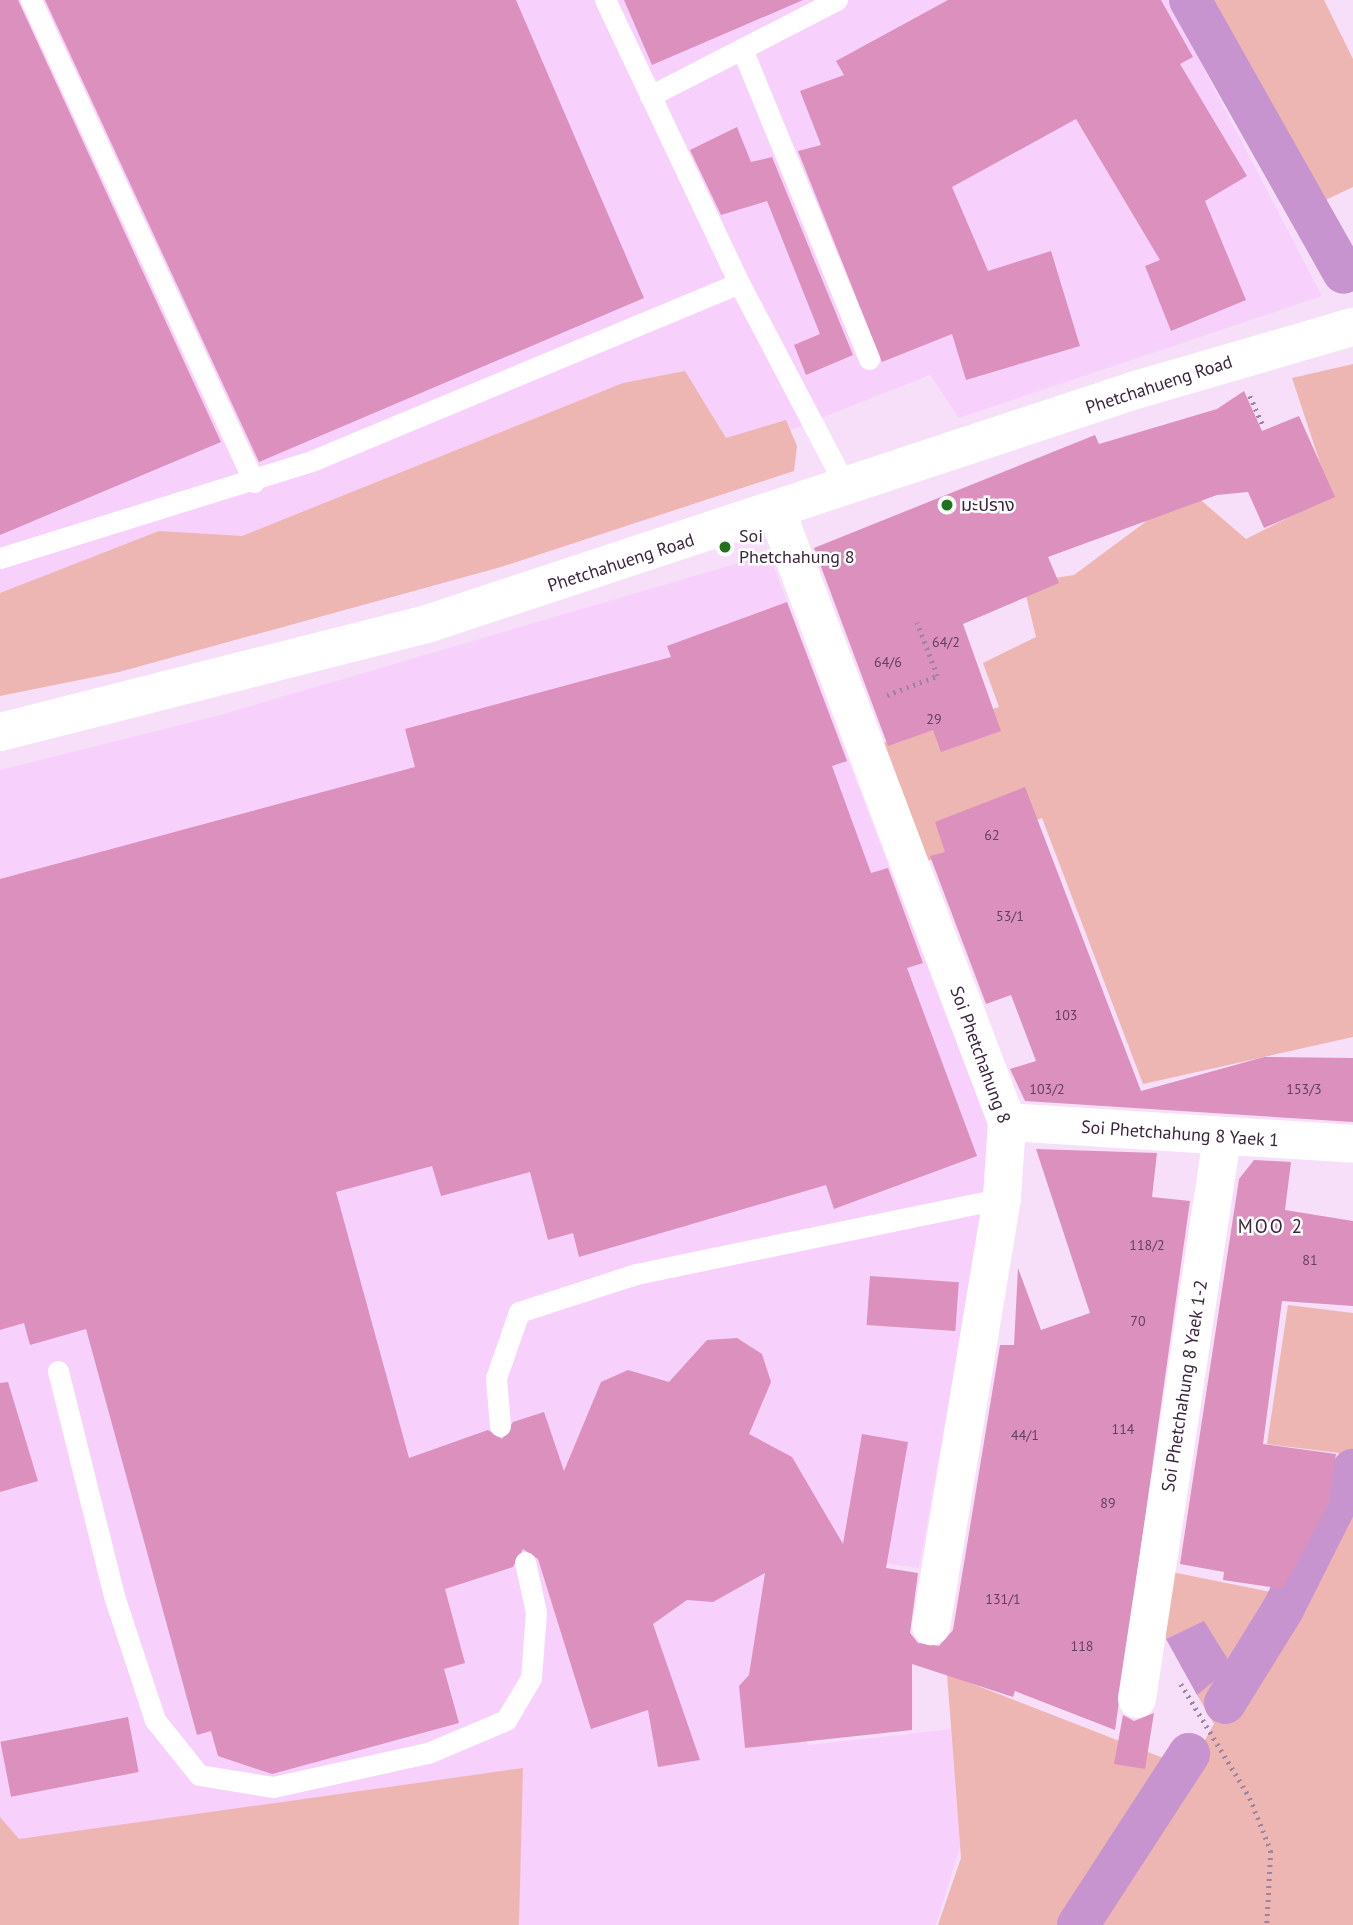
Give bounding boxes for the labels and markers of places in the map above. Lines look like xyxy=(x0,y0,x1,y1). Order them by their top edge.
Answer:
place label: มะปราง xyxy=(961,494,1015,516)
marker: มะปราง xyxy=(939,497,955,513)
place label: Soi Phetchahung 8 xyxy=(739,526,855,568)
marker: Soi Phetchahung 8 xyxy=(717,539,733,555)

